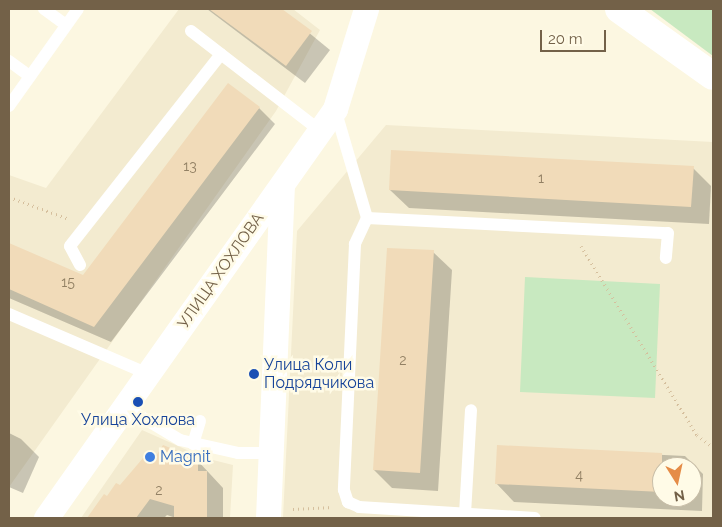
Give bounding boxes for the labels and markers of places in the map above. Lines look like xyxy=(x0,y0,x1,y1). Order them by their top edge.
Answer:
place label: Улица Коли Подрядчикова xyxy=(264,355,374,393)
marker: Улица Коли Подрядчикова xyxy=(248,368,260,380)
marker: Улица Хохлова xyxy=(132,396,144,408)
place label: Улица Хохлова xyxy=(81,410,195,430)
place label: Magnit xyxy=(160,447,211,467)
marker: Magnit xyxy=(144,451,156,463)

